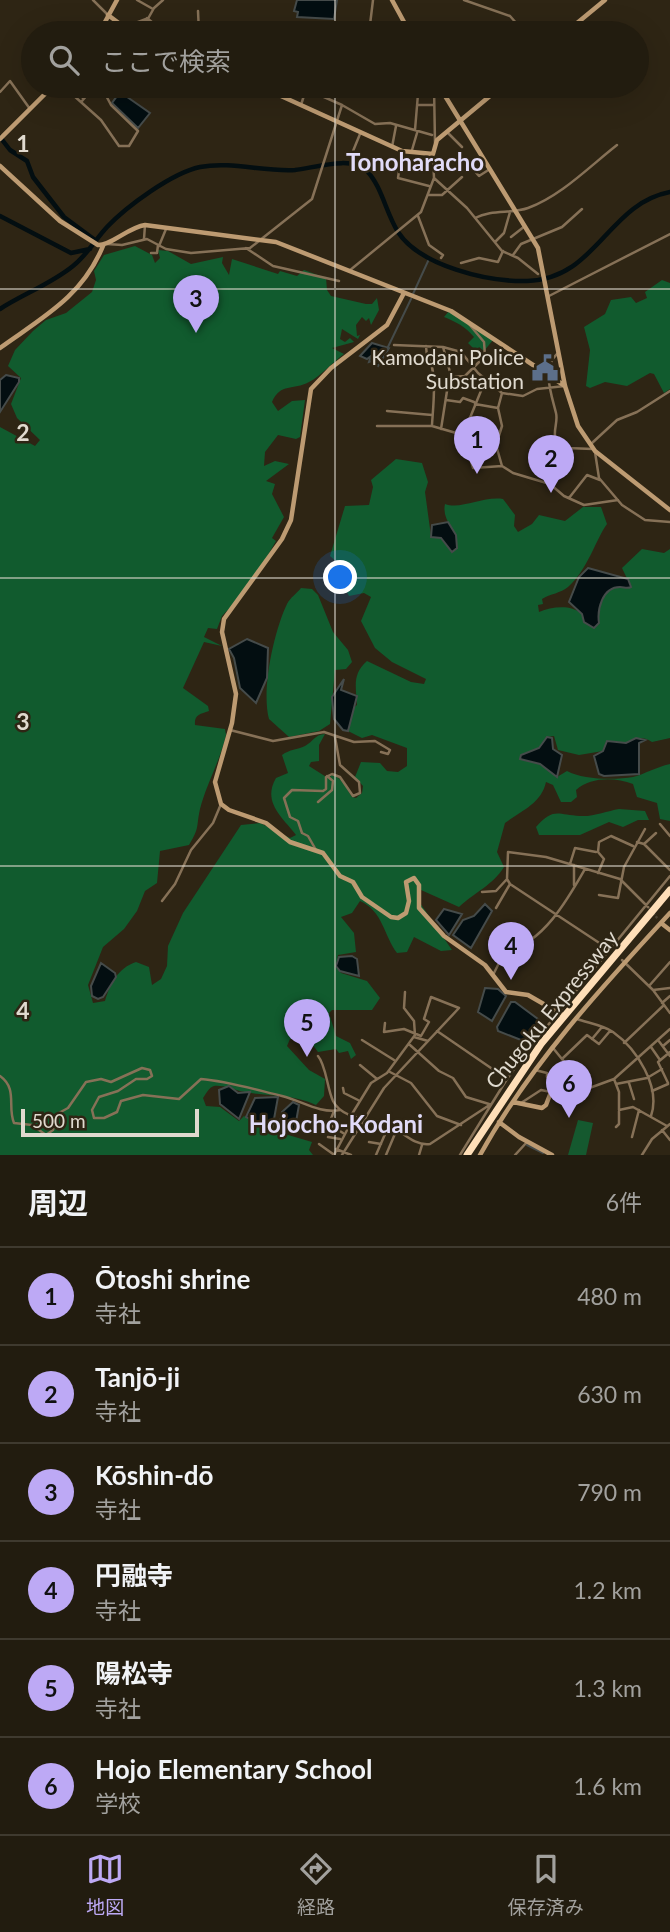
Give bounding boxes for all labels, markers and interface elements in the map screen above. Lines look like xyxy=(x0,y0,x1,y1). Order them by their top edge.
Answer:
search box xyxy=(21,21,649,98)
icon: search xyxy=(45,41,83,79)
text: ここで検索 xyxy=(101,45,231,77)
text: 1 xyxy=(16,129,30,157)
district label: Tonoharacho xyxy=(346,147,484,176)
pin: 3 xyxy=(173,275,219,333)
place label: Kamodani Police Substation xyxy=(371,344,524,393)
public building icon: Kamodani Police Substation xyxy=(530,353,560,383)
pin: 1 xyxy=(454,416,500,474)
text: 2 xyxy=(16,418,30,446)
pin: 2 xyxy=(528,435,574,493)
your location xyxy=(323,560,357,594)
text: 3 xyxy=(16,707,30,735)
pin: 4 xyxy=(488,922,534,980)
street label: Chugoku Expressway xyxy=(480,925,623,1093)
text: 4 xyxy=(16,996,30,1024)
pin: 5 xyxy=(284,999,330,1057)
pin: 6 xyxy=(546,1060,592,1118)
scale bar xyxy=(21,1106,200,1138)
text: 500 m xyxy=(32,1109,86,1132)
district label: Hojocho-Kodani xyxy=(249,1109,423,1138)
text: 周辺 xyxy=(28,1184,88,1220)
text: 6件 xyxy=(606,1188,642,1216)
text: Ōtoshi shrine xyxy=(95,1263,250,1295)
text: 1 xyxy=(44,1282,58,1310)
text: 480 m xyxy=(577,1282,642,1310)
text: 寺社 xyxy=(95,1299,141,1327)
text: Tanjō-ji xyxy=(95,1361,180,1393)
text: 2 xyxy=(44,1380,58,1408)
text: 630 m xyxy=(577,1380,642,1408)
text: 寺社 xyxy=(95,1397,141,1425)
text: Kōshin-dō xyxy=(95,1459,214,1491)
text: 3 xyxy=(44,1478,58,1506)
text: 790 m xyxy=(577,1478,642,1506)
text: 寺社 xyxy=(95,1495,141,1523)
text: 円融寺 xyxy=(95,1559,173,1591)
text: 4 xyxy=(44,1576,58,1604)
text: 1.2 km xyxy=(573,1576,642,1604)
text: 寺社 xyxy=(95,1596,141,1624)
text: 陽松寺 xyxy=(95,1657,173,1689)
text: 5 xyxy=(44,1674,58,1702)
text: 1.3 km xyxy=(573,1674,642,1702)
text: 寺社 xyxy=(95,1694,141,1722)
text: Hojo Elementary School xyxy=(95,1753,373,1785)
text: 6 xyxy=(44,1772,58,1800)
text: 1.6 km xyxy=(573,1772,642,1800)
text: 学校 xyxy=(95,1789,141,1817)
tab: 地図 xyxy=(86,1850,124,1919)
tab: 経路 xyxy=(297,1850,335,1919)
tab: 保存済み xyxy=(508,1850,584,1919)

